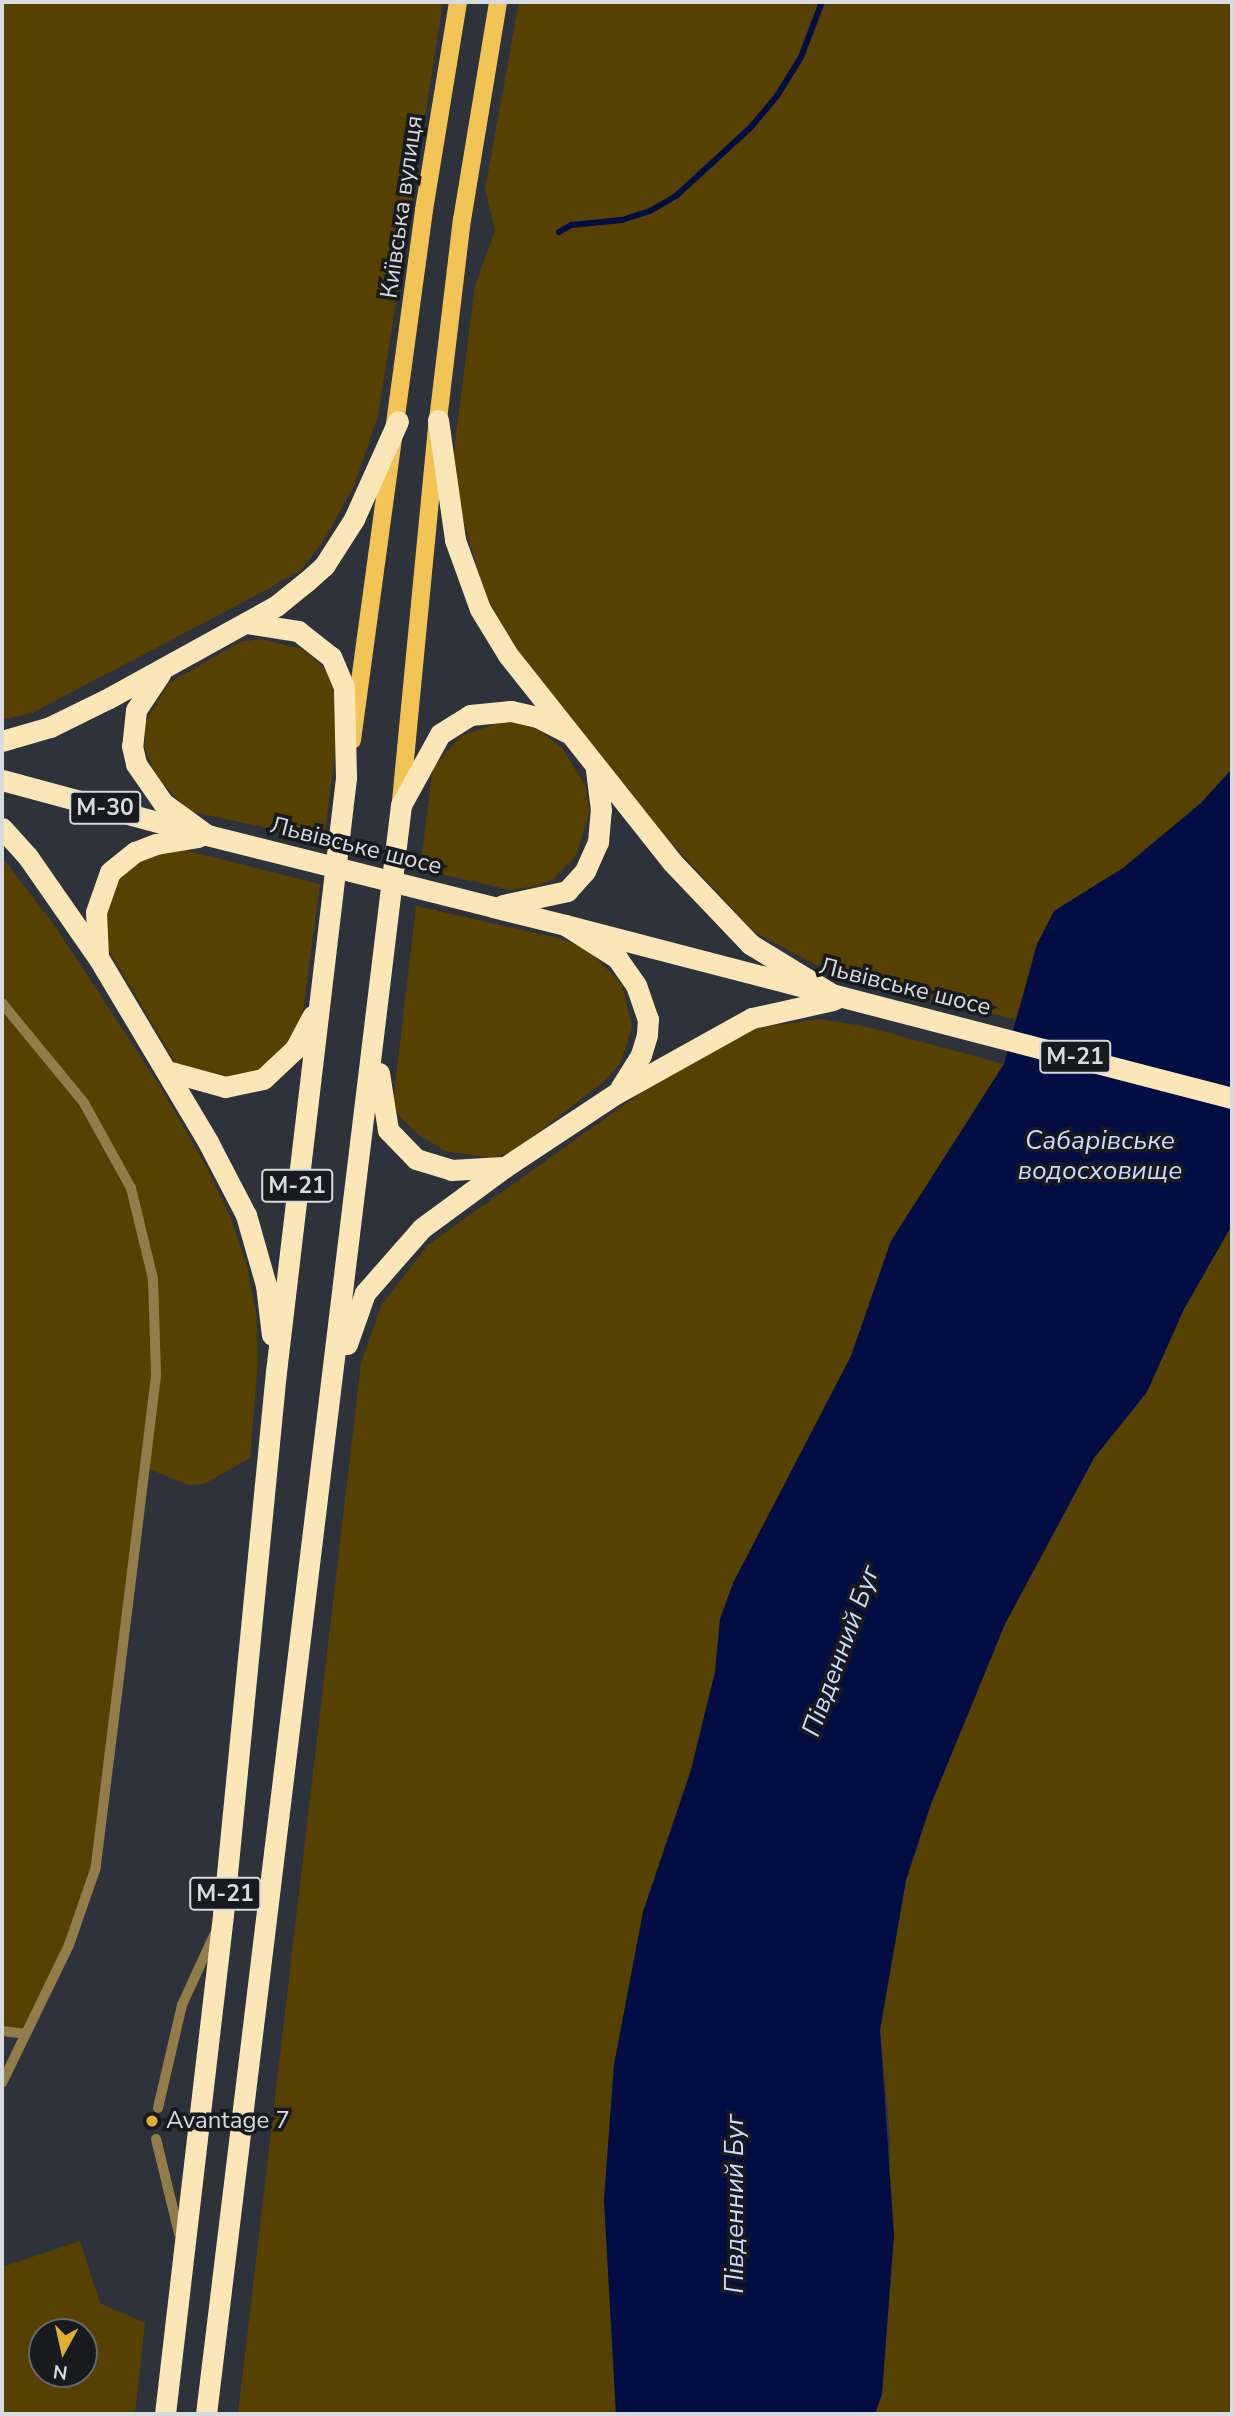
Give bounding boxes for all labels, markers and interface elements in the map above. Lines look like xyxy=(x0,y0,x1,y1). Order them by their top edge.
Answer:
street label: Київська вулиця xyxy=(375,114,429,300)
road number: М-30 xyxy=(68,788,142,828)
street label: Львівське шосе xyxy=(267,811,445,881)
street label: Львівське шосе xyxy=(816,952,994,1022)
road number: М-21 xyxy=(1038,1038,1112,1076)
water label: Сабарівське водосховище xyxy=(1018,1125,1182,1186)
road number: М-21 xyxy=(260,1166,334,1205)
water label: Південний Буг xyxy=(796,1561,886,1741)
road number: М-21 xyxy=(188,1874,262,1913)
place label: Avantage 7 xyxy=(166,2107,290,2135)
marker: Avantage 7 xyxy=(144,2113,160,2129)
water label: Південний Буг xyxy=(719,2114,751,2294)
north arrow xyxy=(28,2318,98,2388)
text: N xyxy=(52,2358,69,2386)

